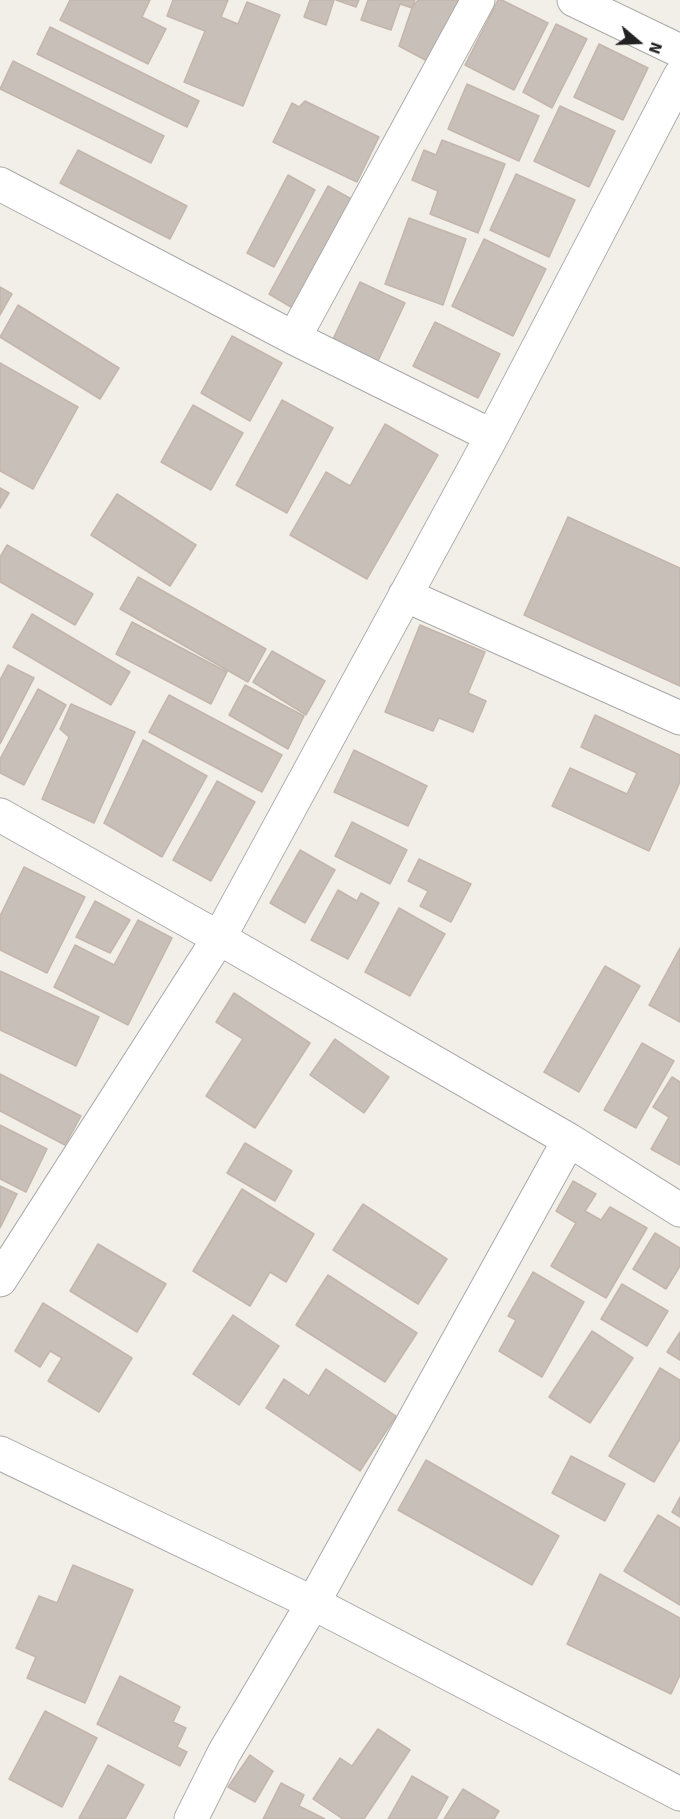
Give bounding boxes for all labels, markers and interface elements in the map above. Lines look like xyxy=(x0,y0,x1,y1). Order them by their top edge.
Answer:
north arrow xyxy=(608,12,668,72)
text: N xyxy=(644,39,666,56)

